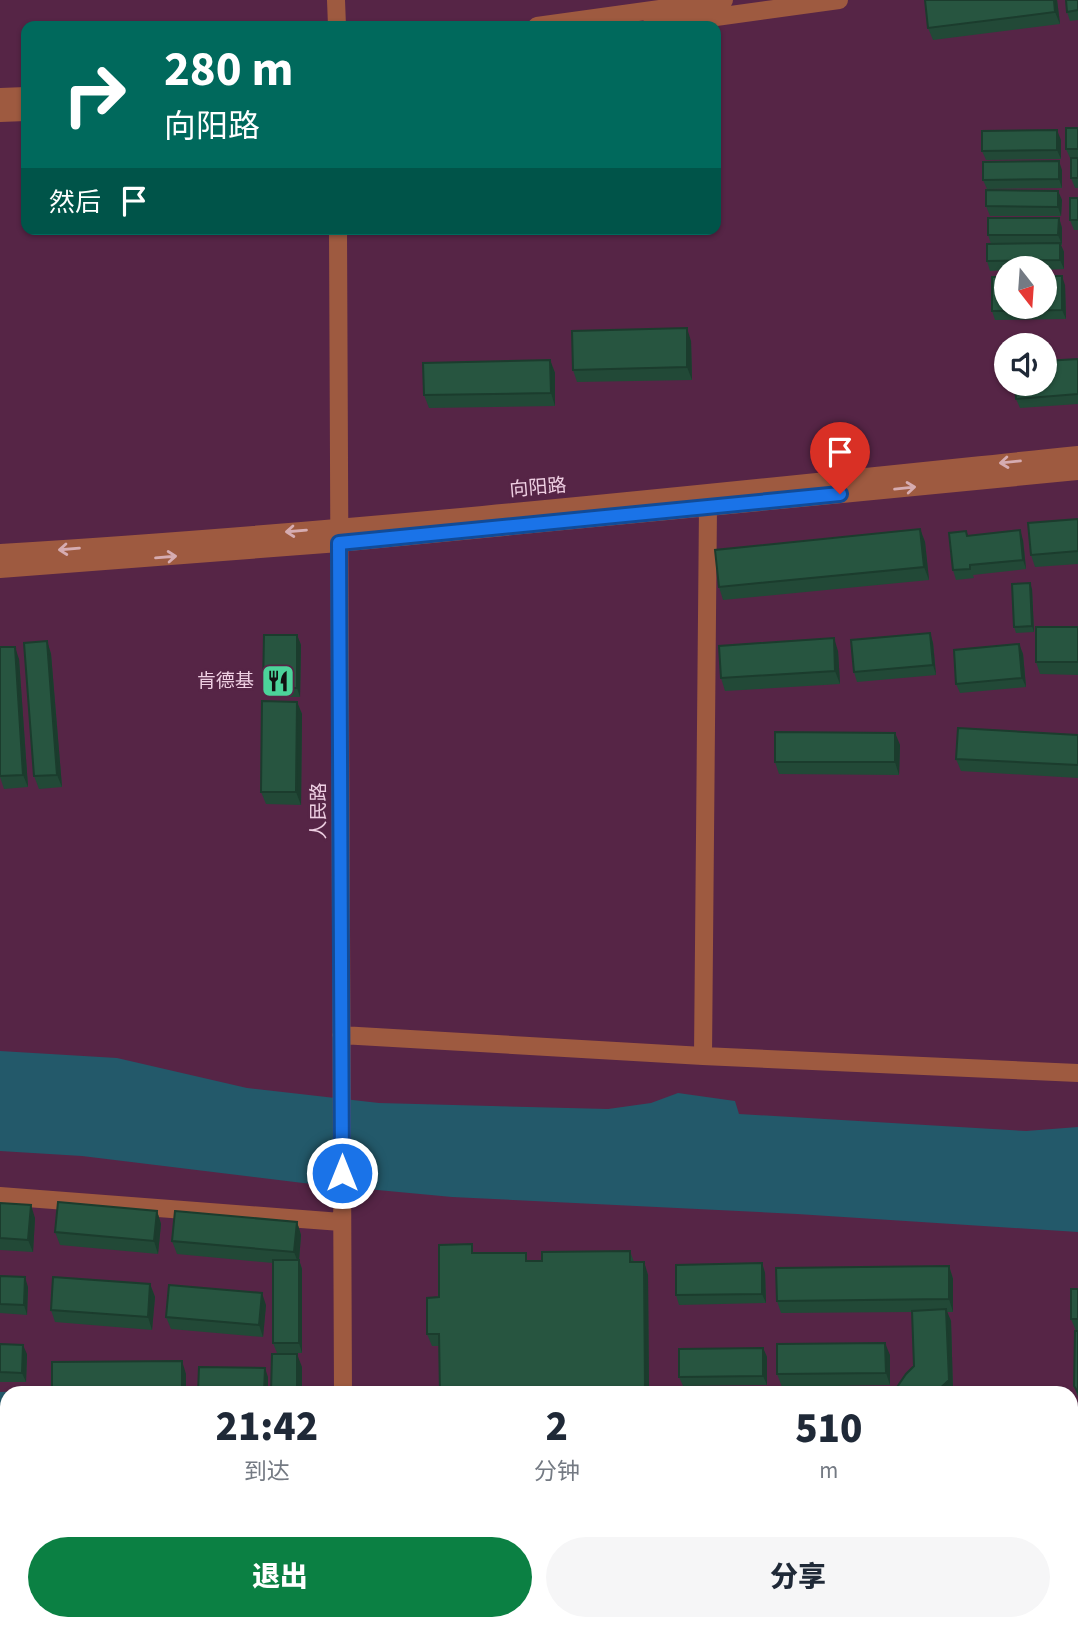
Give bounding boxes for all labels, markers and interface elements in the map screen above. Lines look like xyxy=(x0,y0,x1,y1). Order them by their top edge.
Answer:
text: 280 m xyxy=(164,35,293,105)
icon: right xyxy=(49,49,140,140)
text: 向阳路 xyxy=(164,104,260,150)
icon: arrive xyxy=(115,182,153,220)
text: 然后 xyxy=(49,184,101,221)
north arrow xyxy=(994,256,1057,318)
map controls xyxy=(994,256,1057,396)
button: sound xyxy=(994,333,1057,396)
pin xyxy=(810,422,870,494)
icon: arrive xyxy=(821,433,859,471)
one-way arrow xyxy=(999,456,1022,469)
street label: 向阳路 xyxy=(508,472,568,504)
one-way arrow xyxy=(893,481,915,494)
one-way arrow xyxy=(285,525,308,538)
one-way arrow xyxy=(58,543,81,556)
one-way arrow xyxy=(154,550,177,563)
restaurant icon: 肯德基 xyxy=(259,662,297,700)
place label: 肯德基 xyxy=(197,668,254,695)
street label: 人民路 xyxy=(306,782,333,840)
position arrow xyxy=(305,1136,379,1210)
text: 21:42 xyxy=(215,1397,318,1457)
text: 2 xyxy=(545,1397,568,1457)
text: 510 xyxy=(795,1399,862,1459)
text: m xyxy=(819,1454,838,1487)
text: 到达 xyxy=(244,1455,290,1488)
text: 分钟 xyxy=(534,1455,580,1488)
button: 退出 xyxy=(28,1537,532,1617)
button: 分享 xyxy=(546,1537,1050,1617)

